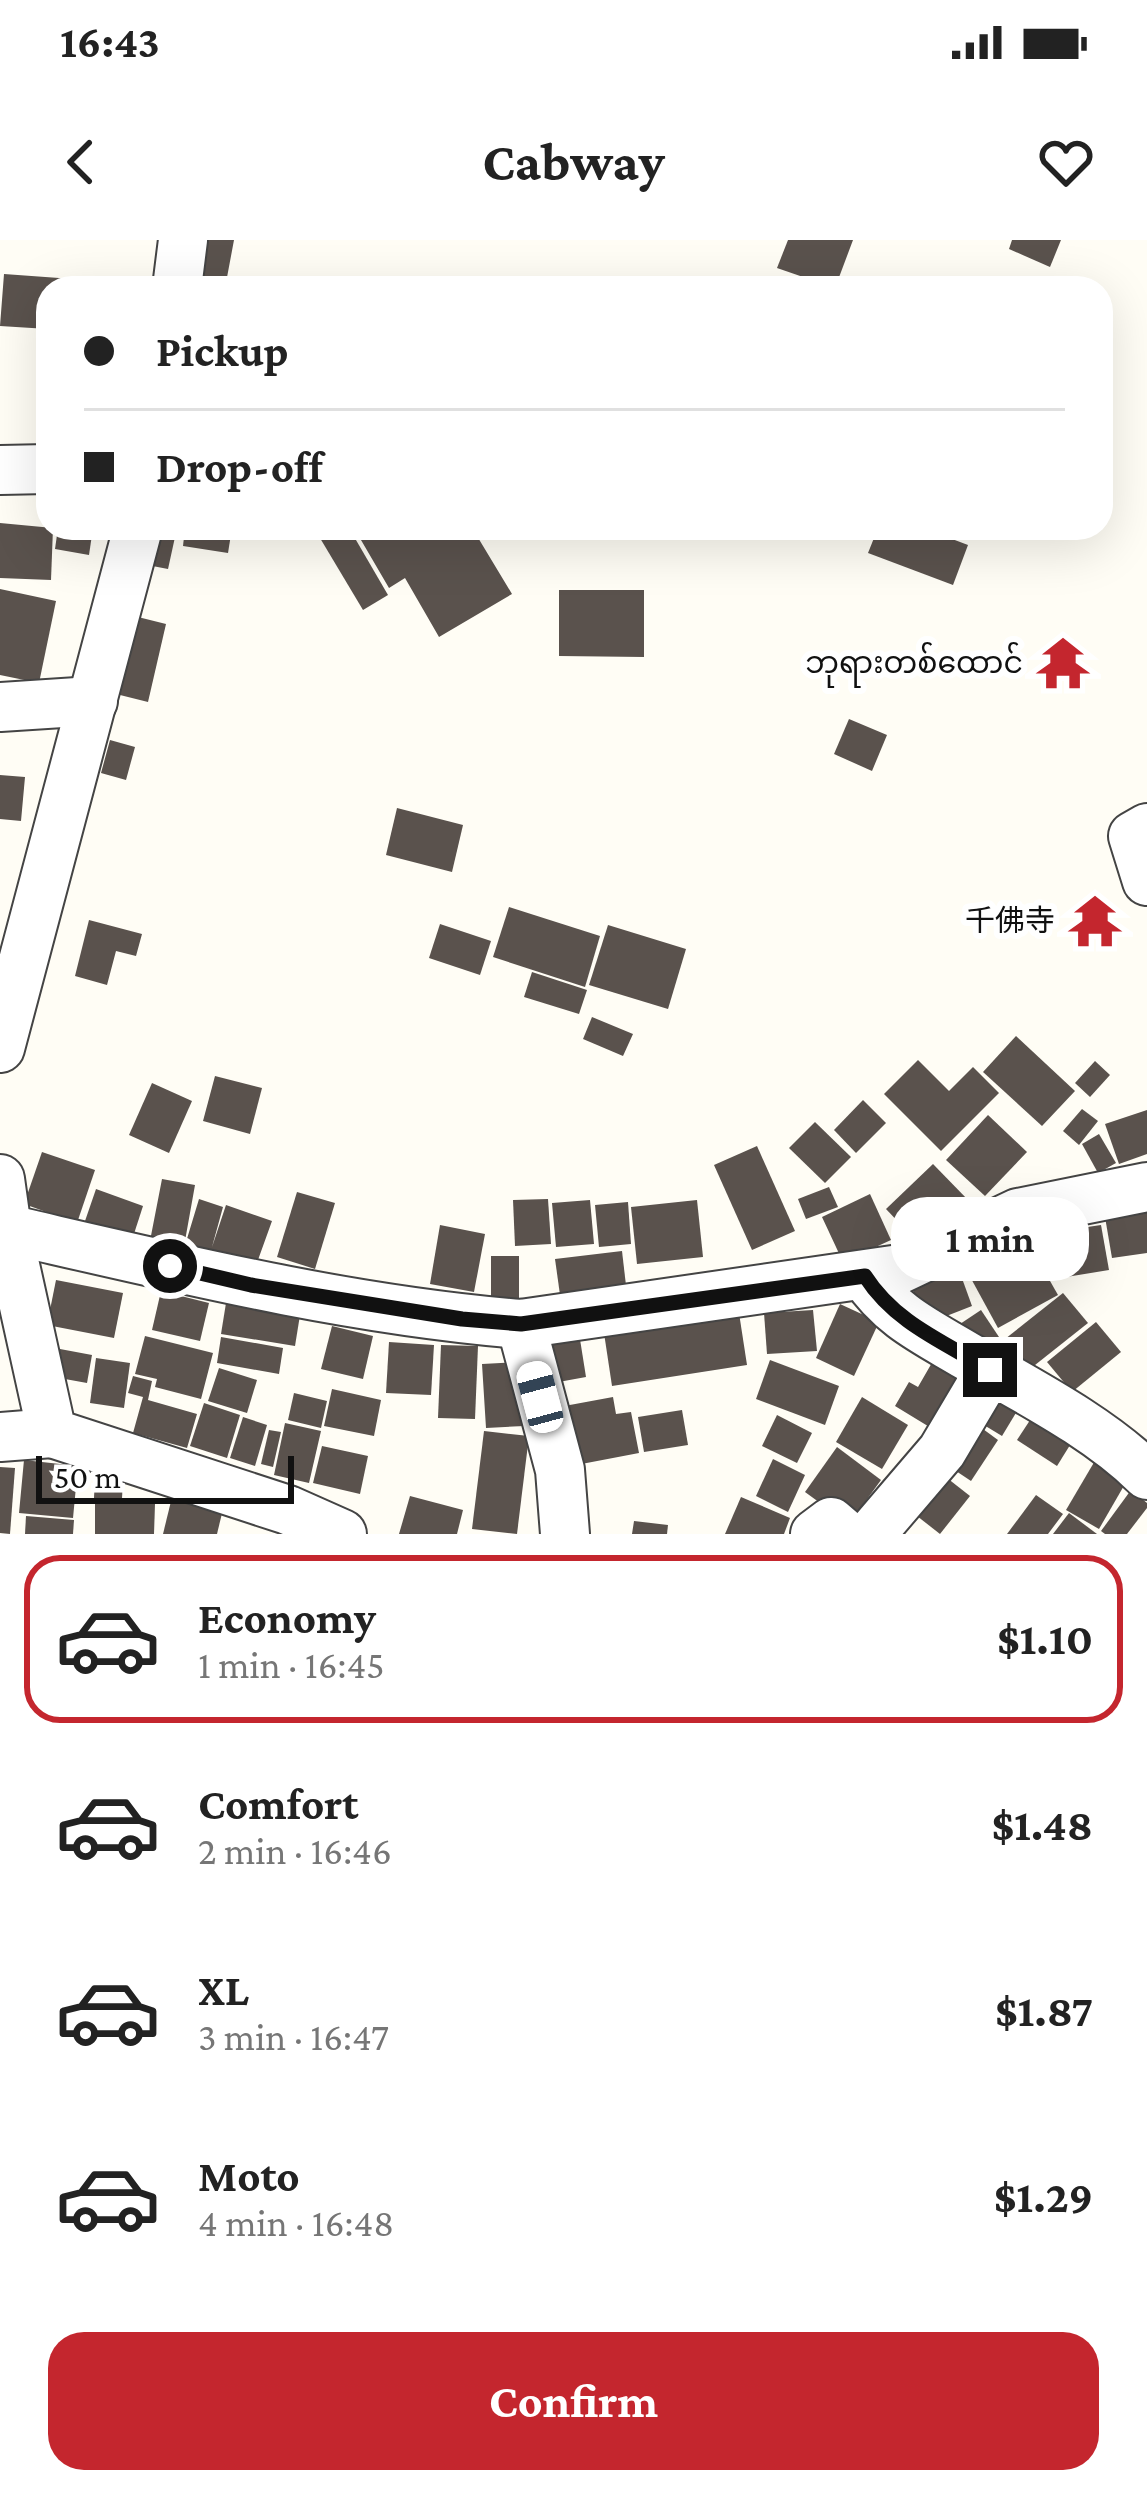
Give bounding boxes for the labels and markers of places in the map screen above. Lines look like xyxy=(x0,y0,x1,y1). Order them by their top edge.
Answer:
temple icon: ဘုရားတစ်ထောင် xyxy=(1034,634,1092,692)
place label: ဘုရားတစ်ထောင် xyxy=(805,641,1023,688)
temple icon: 千佛寺 xyxy=(1066,892,1124,950)
place label: 千佛寺 xyxy=(965,904,1055,937)

